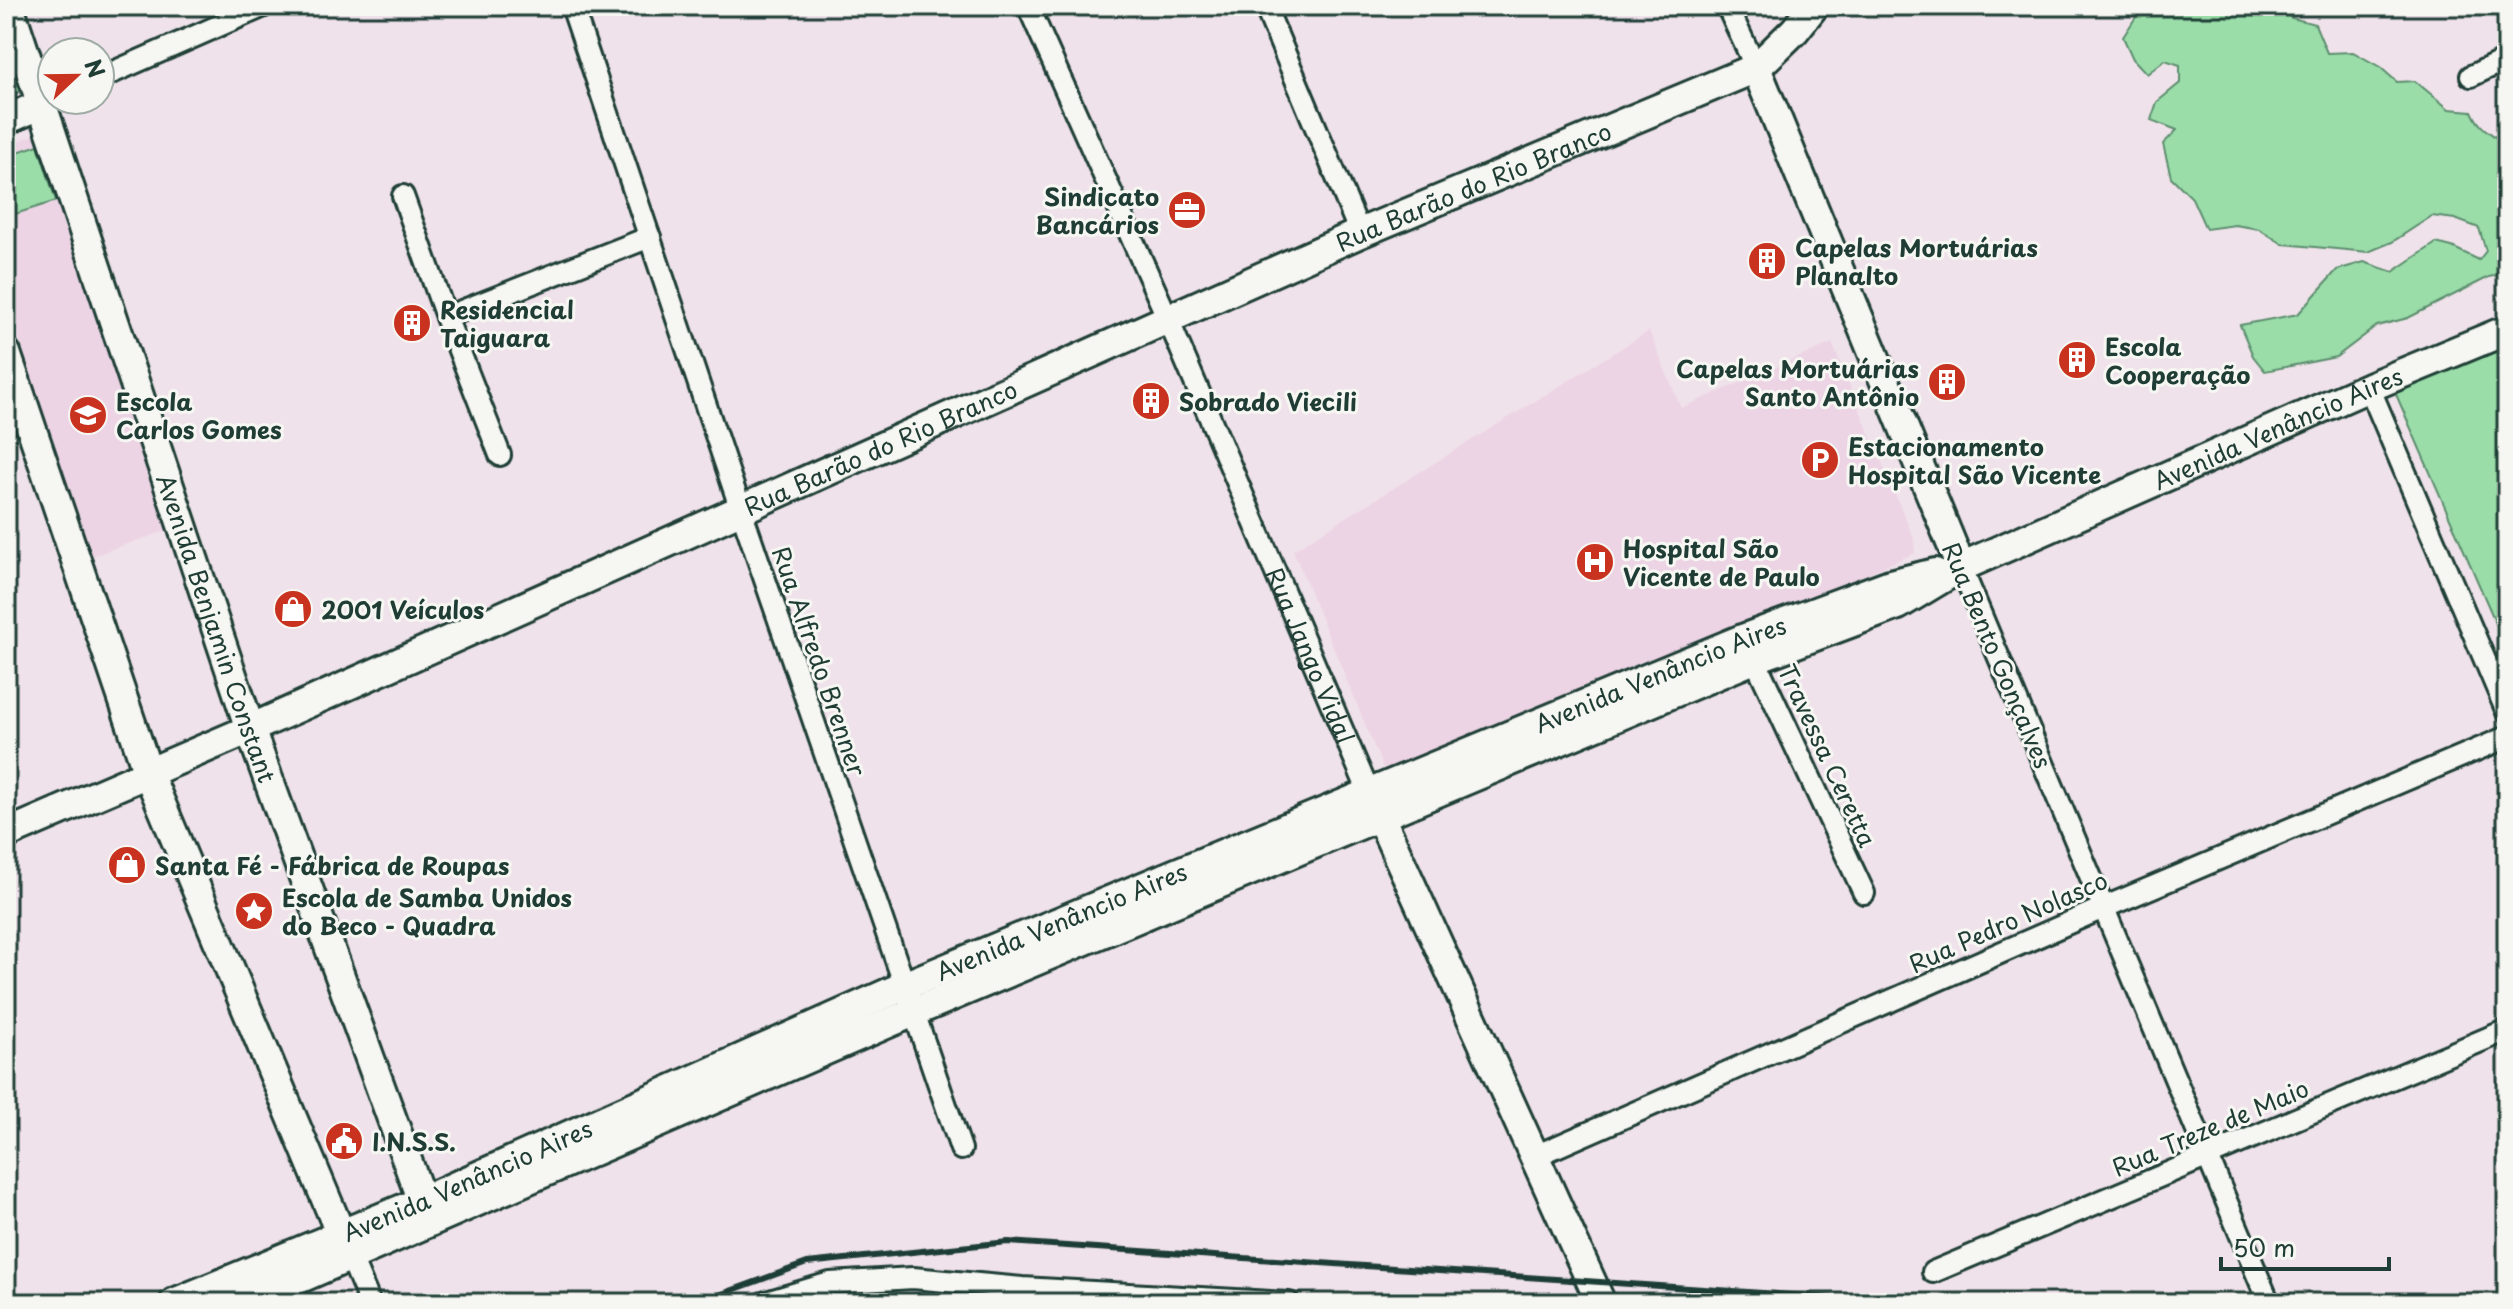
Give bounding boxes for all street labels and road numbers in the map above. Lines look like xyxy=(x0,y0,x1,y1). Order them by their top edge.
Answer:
street label: Rua Barão do Rio Branco xyxy=(1330,112,1617,260)
street label: Avenida Venâncio Aires xyxy=(2147,357,2408,498)
street label: Rua Barão do Rio Branco xyxy=(738,371,1023,524)
street label: Avenida Benjamin Constant xyxy=(148,469,286,788)
street label: Rua Bento Gonçalves xyxy=(1934,536,2062,774)
street label: Rua Alfredo Brenner xyxy=(764,541,876,781)
street label: Rua Jango Vidal xyxy=(1257,562,1364,749)
street label: Avenida Venâncio Aires xyxy=(1529,606,1791,741)
street label: Travessa Ceretta xyxy=(1770,658,1886,853)
street label: Avenida Venâncio Aires xyxy=(930,853,1192,989)
street label: Rua Pedro Nolasco xyxy=(1903,861,2113,981)
street label: Rua Treze de Maio xyxy=(2106,1069,2314,1185)
street label: Avenida Venâncio Aires xyxy=(337,1109,598,1250)

